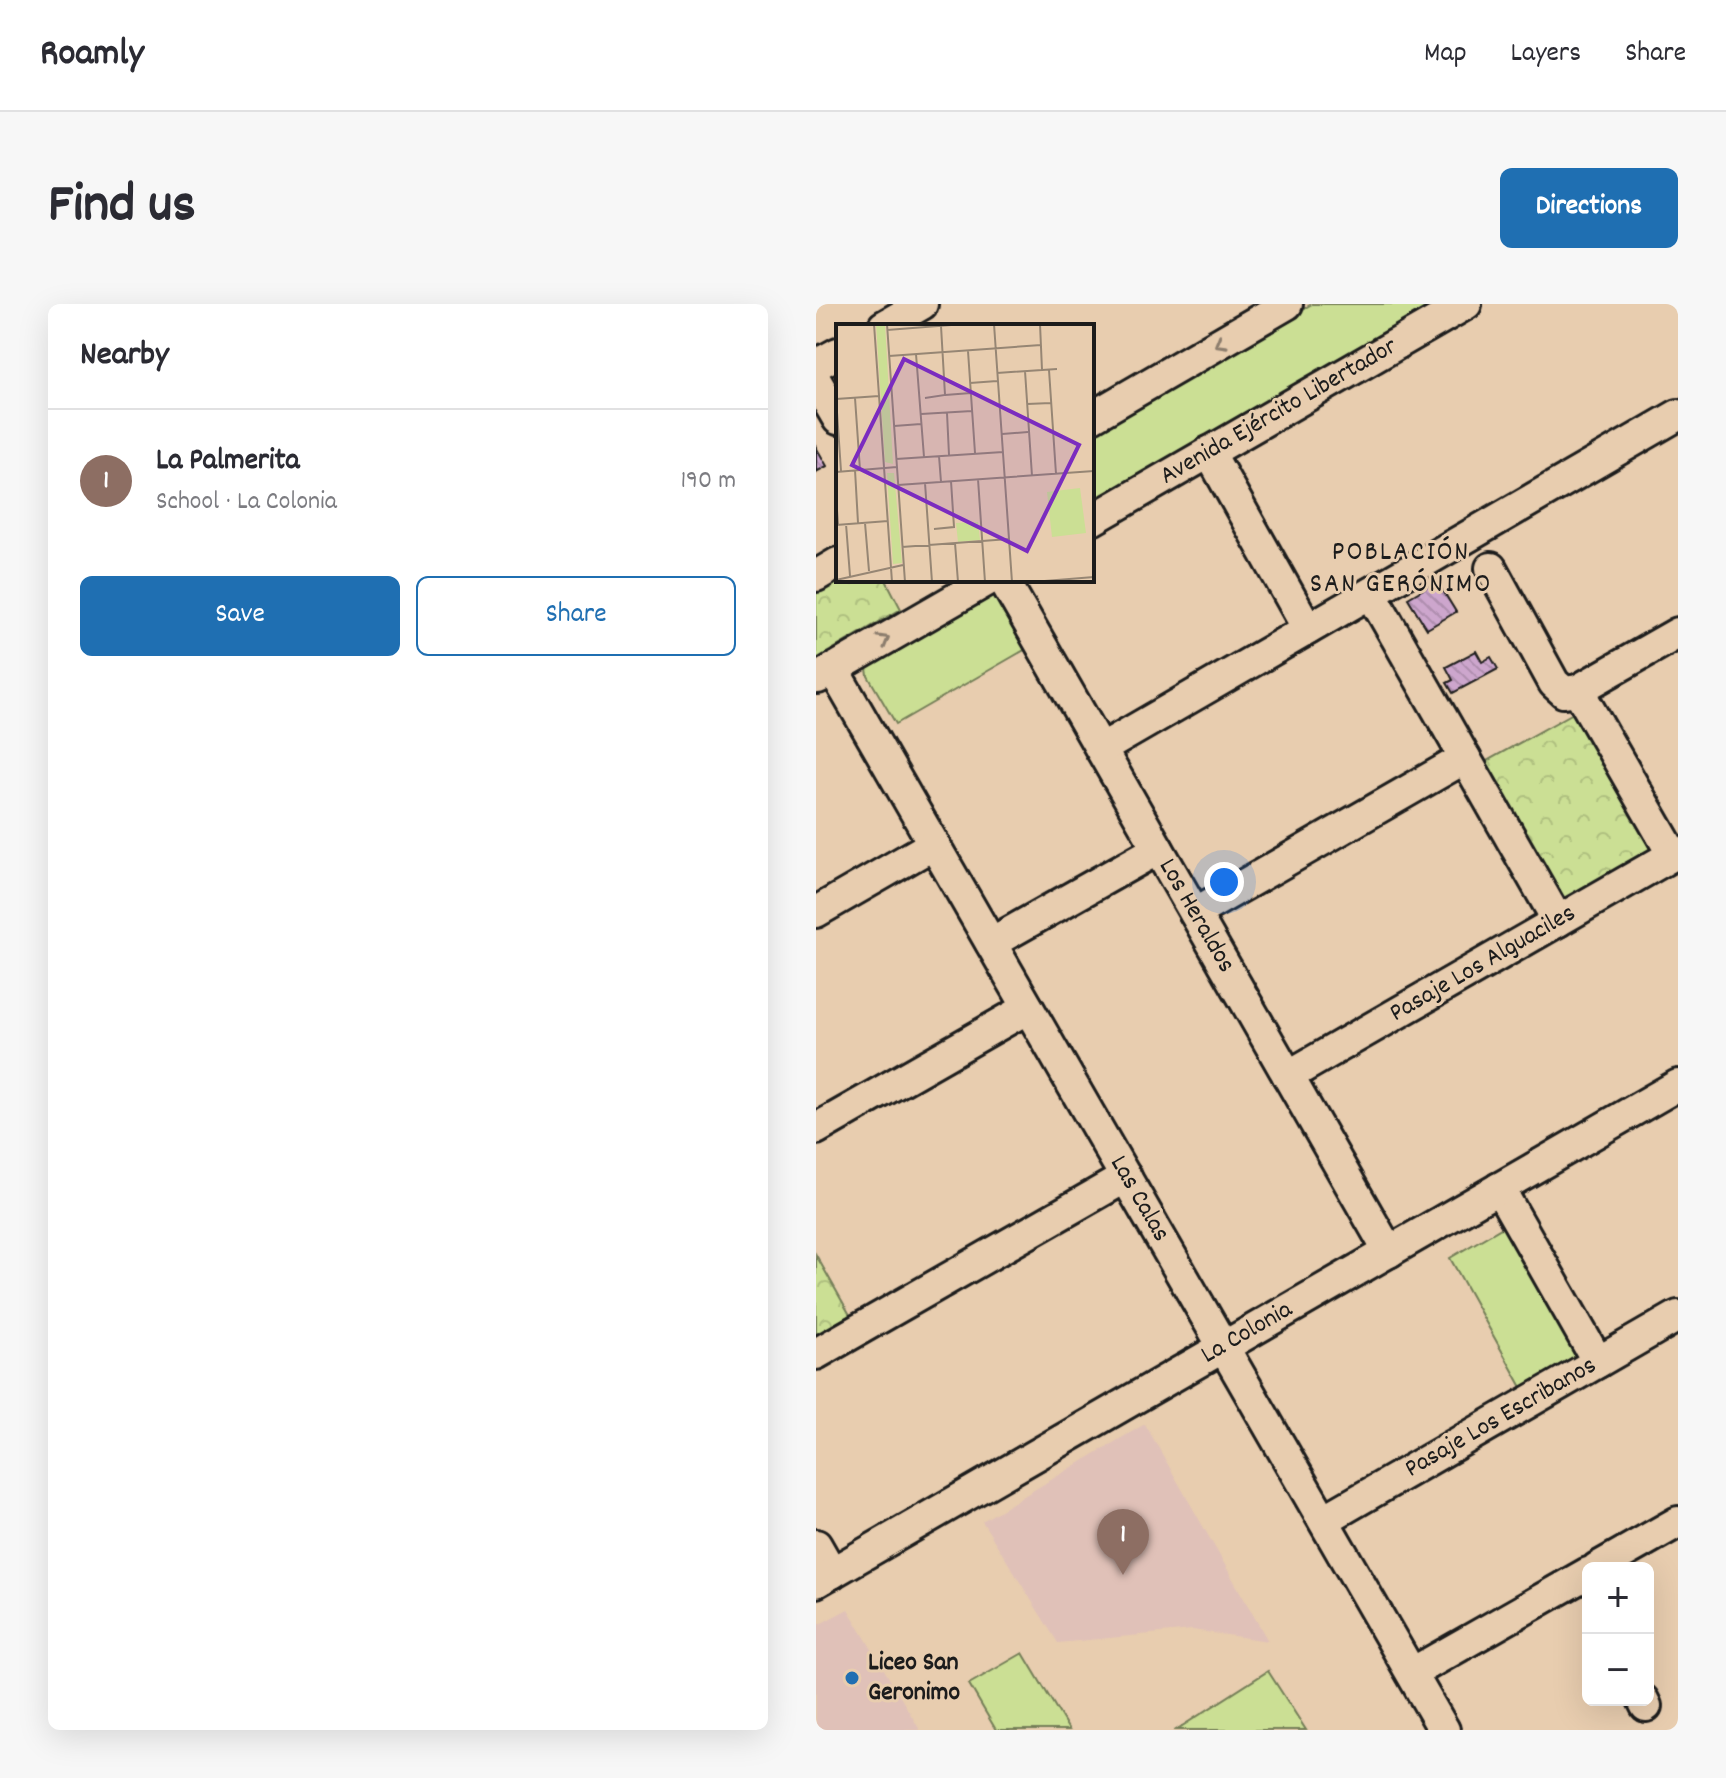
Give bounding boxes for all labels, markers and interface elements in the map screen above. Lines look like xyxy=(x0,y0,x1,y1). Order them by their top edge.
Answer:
text: Roamly xyxy=(40,28,144,83)
text: Map xyxy=(1424,35,1467,75)
text: Layers xyxy=(1511,35,1581,75)
text: Share xyxy=(1625,35,1686,75)
text: Find us xyxy=(48,168,196,248)
button: Directions xyxy=(1500,168,1678,248)
inset map xyxy=(836,324,1094,582)
street label: Avenida Ejército Libertador xyxy=(1154,329,1405,495)
text: Nearby xyxy=(80,332,169,381)
one-way arrow xyxy=(1214,333,1229,349)
text: La Palmerita xyxy=(156,441,300,484)
text: 1 xyxy=(103,463,109,500)
text: 190 m xyxy=(680,463,736,500)
text: School · La Colonia xyxy=(156,484,337,521)
district label: POBLACIÓN SAN GERÓNIMO xyxy=(1310,534,1492,606)
button: Save xyxy=(80,576,400,656)
button: Share xyxy=(416,576,736,656)
one-way arrow xyxy=(875,634,889,650)
street label: Los Heraldos xyxy=(1148,852,1244,980)
your location xyxy=(1204,862,1244,902)
street label: Pasaje Los Alguaciles xyxy=(1383,896,1583,1032)
street label: Las Calas xyxy=(1099,1149,1179,1249)
street label: La Colonia xyxy=(1194,1292,1300,1374)
street label: Pasaje Los Escribanos xyxy=(1398,1348,1604,1488)
pin: 1 xyxy=(1097,1509,1149,1575)
map controls xyxy=(1582,1562,1654,1706)
button: + xyxy=(1582,1562,1654,1634)
button: − xyxy=(1582,1634,1654,1706)
place label: Liceo San Geronimo xyxy=(868,1645,960,1712)
marker: Liceo San Geronimo xyxy=(843,1669,861,1687)

